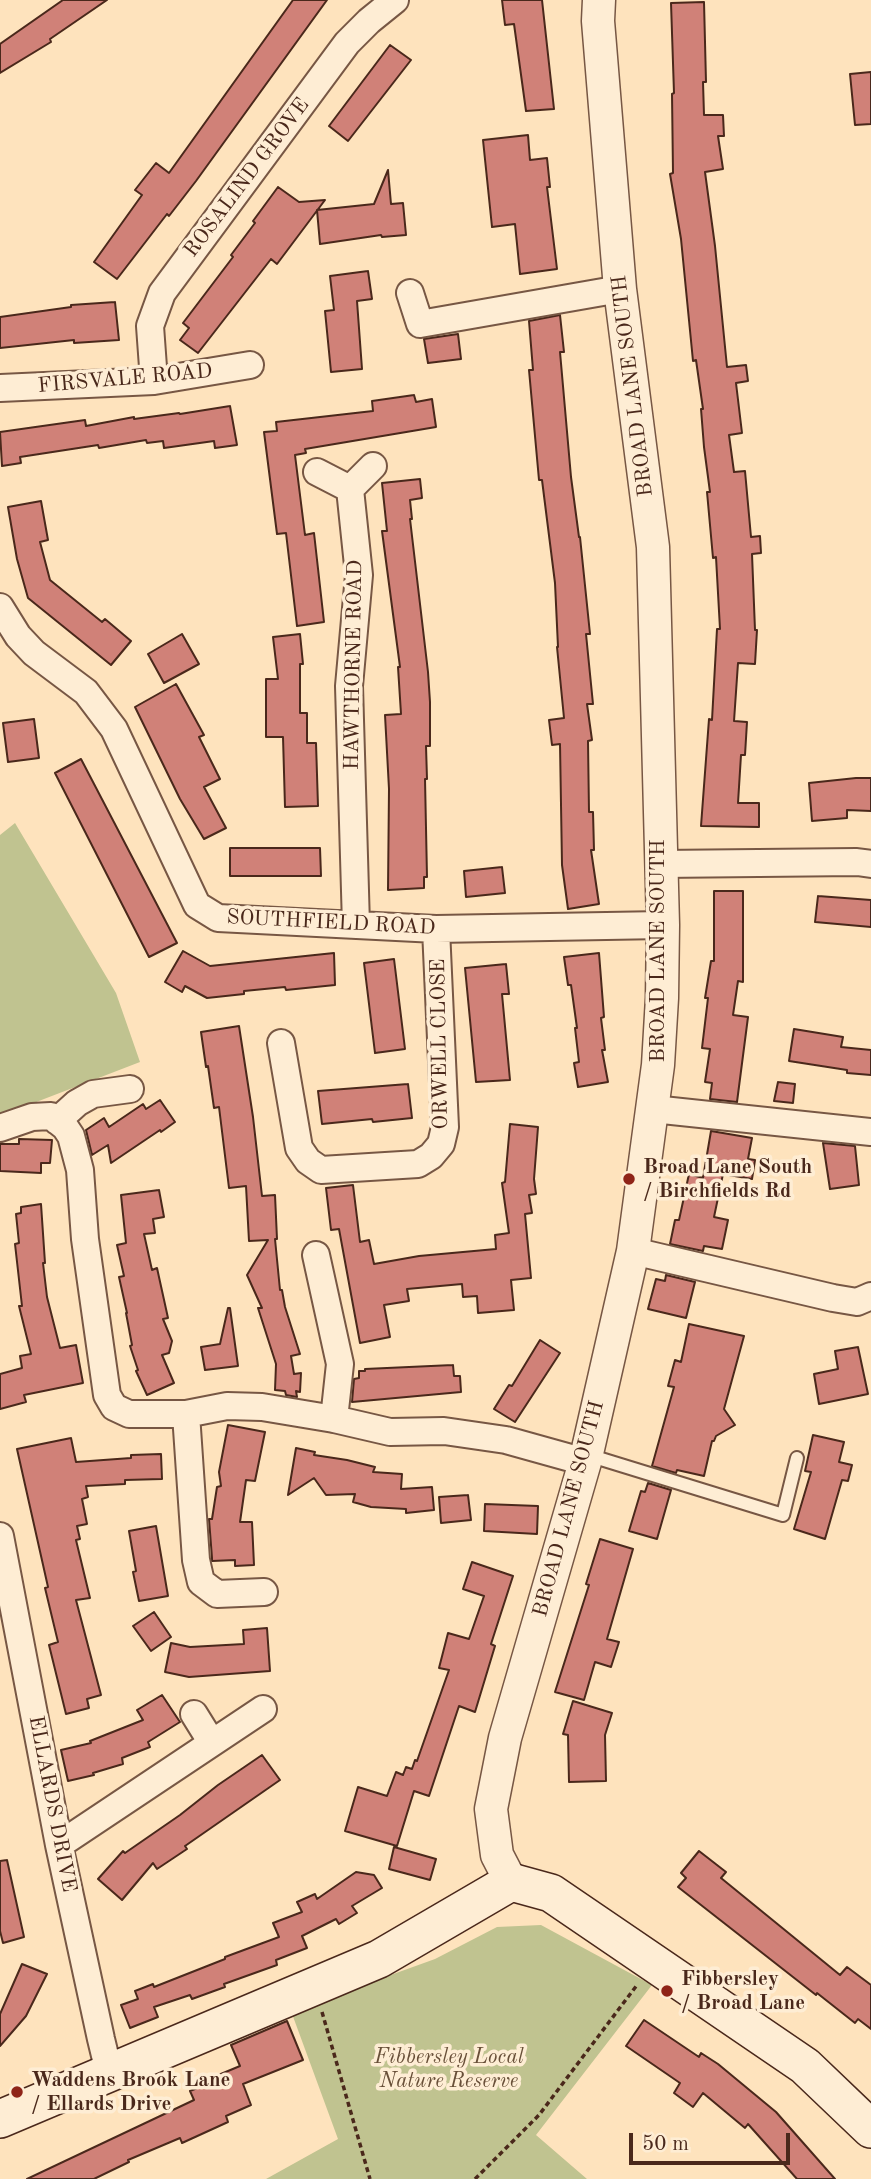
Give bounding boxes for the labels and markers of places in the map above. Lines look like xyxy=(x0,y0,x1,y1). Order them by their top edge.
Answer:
place label: Broad Lane South / Birchfields Rd xyxy=(643,1154,812,1204)
marker: Broad Lane South / Birchfields Rd xyxy=(621,1171,637,1187)
place label: Fibbersley / Broad Lane xyxy=(681,1966,805,2016)
marker: Fibbersley / Broad Lane xyxy=(659,1983,675,1999)
place label: Waddens Brook Lane / Ellards Drive xyxy=(31,2067,230,2117)
marker: Waddens Brook Lane / Ellards Drive xyxy=(9,2084,25,2100)

